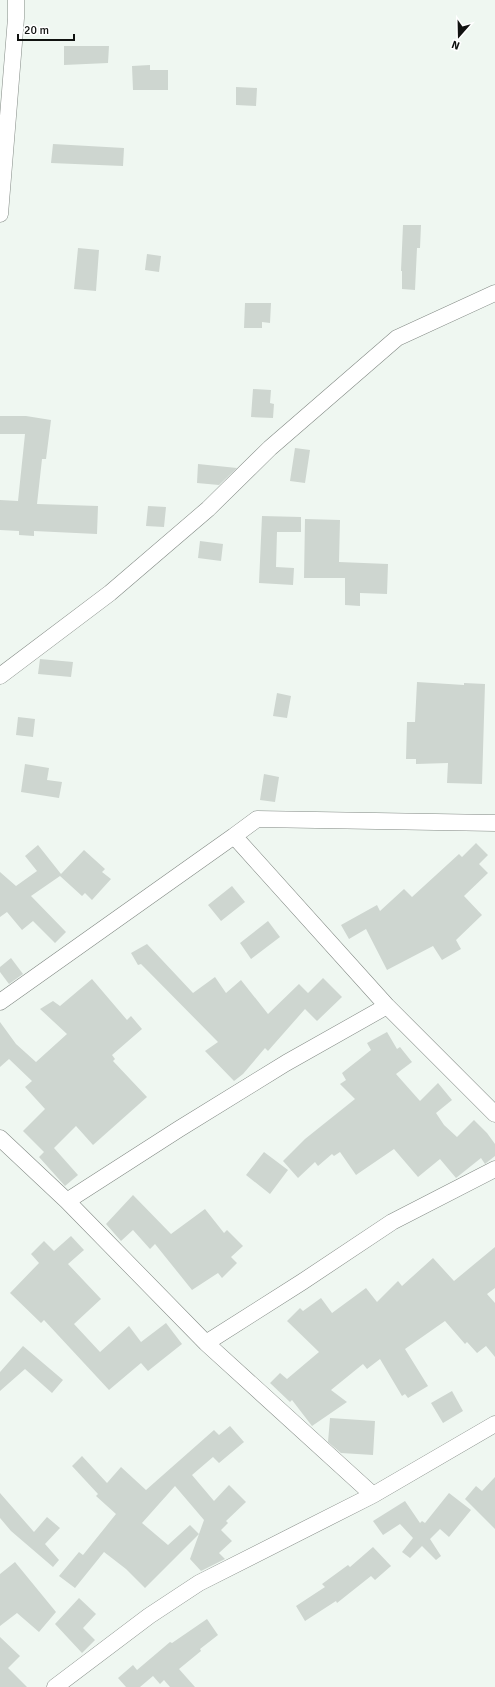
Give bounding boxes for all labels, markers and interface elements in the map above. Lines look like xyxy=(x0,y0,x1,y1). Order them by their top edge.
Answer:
scale bar xyxy=(18,16,74,42)
north arrow xyxy=(439,16,479,56)
text: 20 m xyxy=(24,23,49,38)
text: N xyxy=(450,38,462,52)

